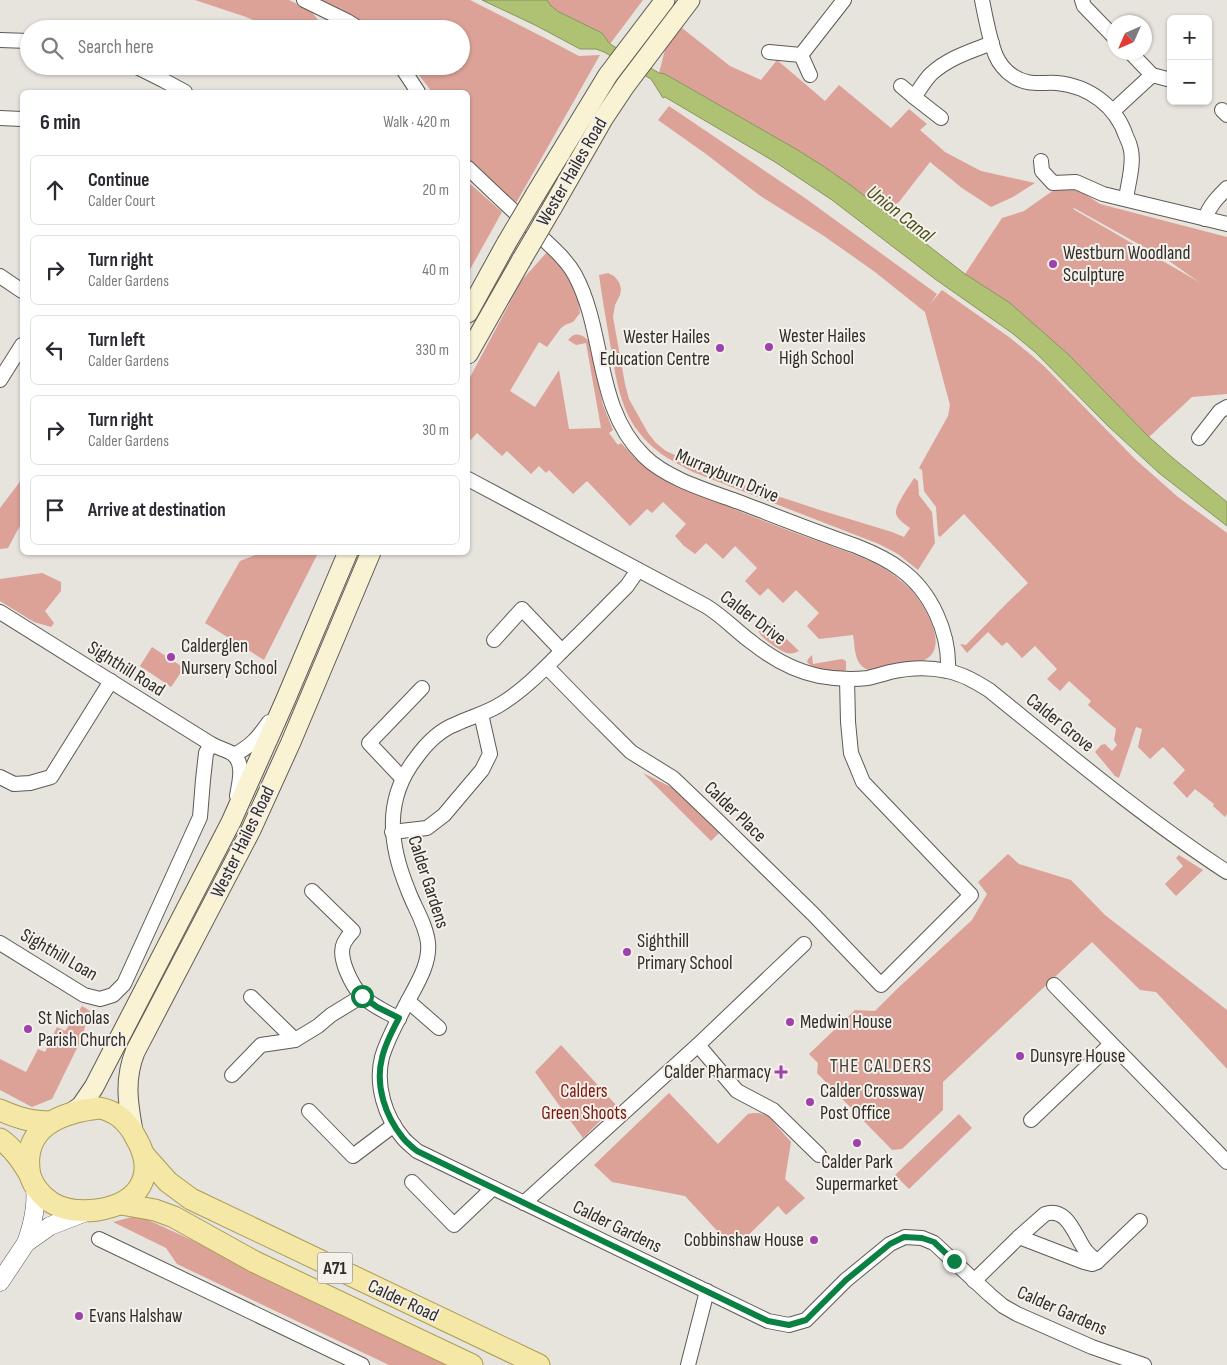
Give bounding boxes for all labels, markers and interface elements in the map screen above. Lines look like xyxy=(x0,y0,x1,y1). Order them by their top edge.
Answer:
north arrow xyxy=(1107,15,1152,60)
map controls xyxy=(1167,15,1212,105)
button: + xyxy=(1167,15,1212,60)
search box xyxy=(20,20,470,75)
icon: search xyxy=(38,34,66,62)
text: Search here xyxy=(78,36,154,59)
button: − xyxy=(1167,60,1212,105)
text: 6 min xyxy=(40,110,81,135)
text: Walk · 420 m xyxy=(383,113,450,132)
street label: Wester Hailes Road xyxy=(532,114,612,230)
text: Continue xyxy=(88,169,149,192)
icon: ahead xyxy=(41,176,69,204)
water label: Union Canal xyxy=(862,180,940,249)
text: 20 m xyxy=(422,181,449,200)
text: Calder Court xyxy=(88,192,155,211)
place label: Westburn Woodland Sculpture xyxy=(1063,242,1190,287)
text: Turn right xyxy=(88,249,153,272)
icon: right xyxy=(41,256,69,284)
marker: Westburn Woodland Sculpture xyxy=(1047,258,1059,270)
text: 40 m xyxy=(422,261,449,280)
text: Calder Gardens xyxy=(88,272,169,291)
place label: Wester Hailes High School xyxy=(779,325,866,370)
place label: Wester Hailes Education Centre xyxy=(600,326,710,371)
text: Turn left xyxy=(88,329,145,352)
icon: left xyxy=(41,336,69,364)
text: 330 m xyxy=(416,341,449,360)
marker: Wester Hailes High School xyxy=(763,341,775,353)
marker: Wester Hailes Education Centre xyxy=(714,342,726,354)
text: Calder Gardens xyxy=(88,352,169,371)
text: Turn right xyxy=(88,409,153,432)
icon: right xyxy=(41,416,69,444)
text: 30 m xyxy=(422,421,449,440)
text: Calder Gardens xyxy=(88,432,169,451)
street label: Murrayburn Drive xyxy=(672,444,782,508)
icon: arrive xyxy=(41,496,69,524)
text: Arrive at destination xyxy=(88,499,226,522)
street label: Calder Drive xyxy=(715,586,791,650)
place label: Calderglen Nursery School xyxy=(181,635,277,680)
street label: Sighthill Road xyxy=(83,636,169,702)
marker: Calderglen Nursery School xyxy=(165,651,177,663)
street label: Calder Grove xyxy=(1021,689,1099,757)
street label: Calder Place xyxy=(699,777,771,847)
street label: Wester Hailes Road xyxy=(206,782,280,902)
street label: Calder Gardens xyxy=(402,833,454,931)
street label: Sighthill Loan xyxy=(16,924,102,986)
place label: Sighthill Primary School xyxy=(637,930,733,975)
marker: Sighthill Primary School xyxy=(621,946,633,958)
route start xyxy=(351,985,374,1008)
place label: St Nicholas Parish Church xyxy=(38,1007,126,1052)
place label: Medwin House xyxy=(800,1011,892,1034)
marker: Medwin House xyxy=(784,1016,796,1028)
marker: St Nicholas Parish Church xyxy=(22,1023,34,1035)
place label: Dunsyre House xyxy=(1030,1045,1125,1068)
marker: Dunsyre House xyxy=(1014,1050,1026,1062)
district label: THE CALDERS xyxy=(830,1054,932,1078)
place label: Calder Pharmacy xyxy=(664,1061,772,1084)
marker: Calder Pharmacy xyxy=(775,1066,787,1078)
park label: Calders Green Shoots xyxy=(541,1080,627,1125)
place label: Calder Crossway Post Office xyxy=(820,1080,925,1125)
marker: Calder Crossway Post Office xyxy=(804,1096,816,1108)
marker: Calder Park Supermarket xyxy=(851,1137,863,1149)
place label: Calder Park Supermarket xyxy=(816,1151,898,1196)
street label: Calder Gardens xyxy=(569,1196,665,1258)
place label: Cobbinshaw House xyxy=(684,1229,804,1252)
marker: Cobbinshaw House xyxy=(808,1234,820,1246)
route end xyxy=(943,1250,966,1273)
road number: A71 xyxy=(318,1252,352,1284)
street label: Calder Road xyxy=(364,1275,442,1327)
street label: Calder Gardens xyxy=(1013,1281,1111,1341)
place label: Evans Halshaw xyxy=(89,1305,183,1328)
marker: Evans Halshaw xyxy=(73,1310,85,1322)

